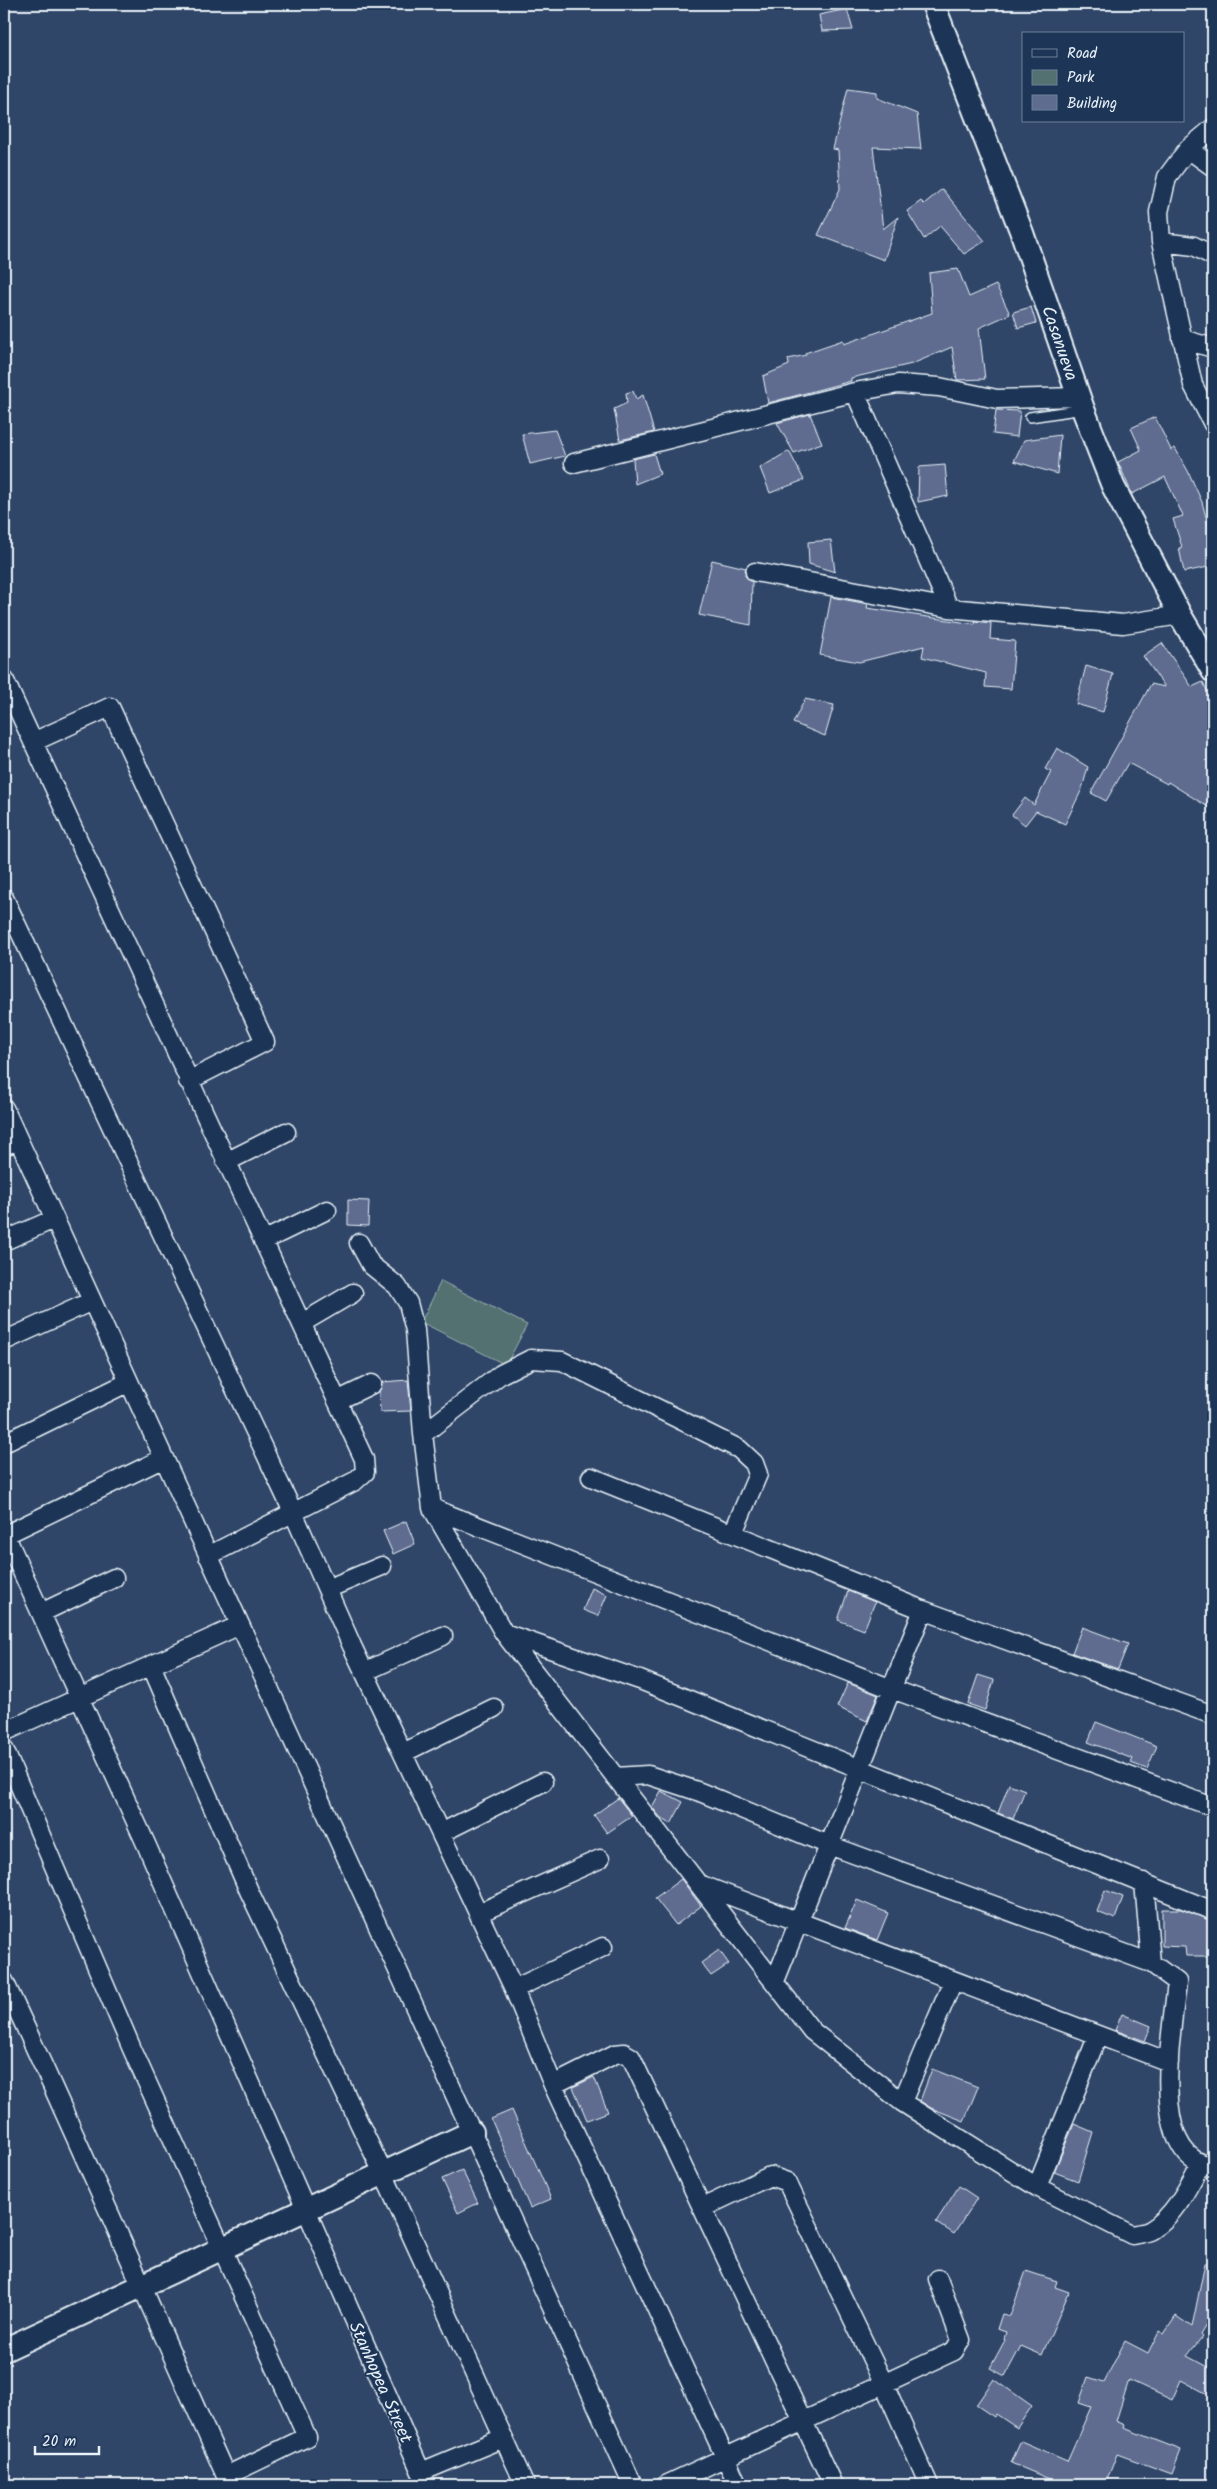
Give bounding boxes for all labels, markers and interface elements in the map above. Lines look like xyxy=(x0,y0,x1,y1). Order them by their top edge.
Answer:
legend xyxy=(1022,32,1184,122)
text: Road xyxy=(1067,42,1098,66)
text: Park xyxy=(1067,66,1095,90)
text: Building xyxy=(1067,92,1117,116)
street label: Casanueva xyxy=(1032,302,1085,385)
street label: Stanhopea Street xyxy=(340,2317,420,2449)
scale bar xyxy=(35,2424,99,2456)
text: 20 m xyxy=(42,2430,76,2454)

